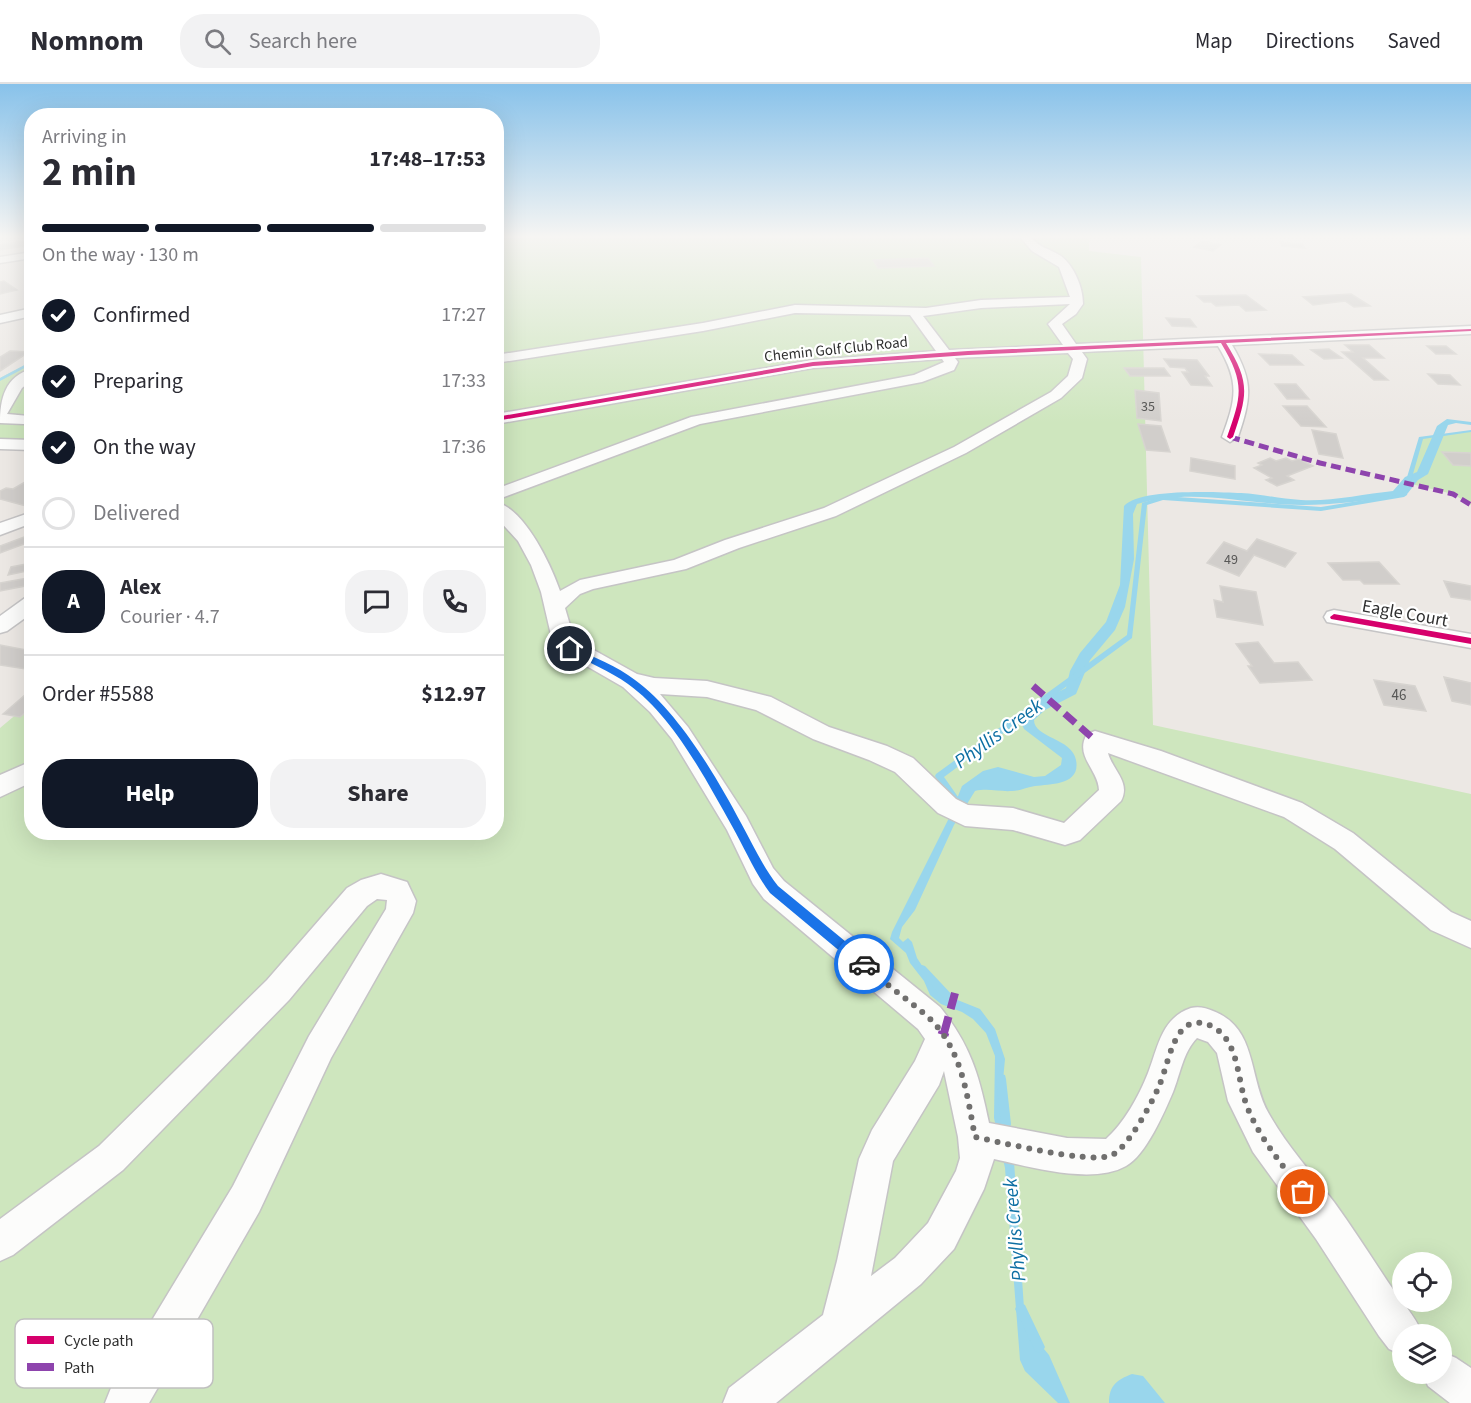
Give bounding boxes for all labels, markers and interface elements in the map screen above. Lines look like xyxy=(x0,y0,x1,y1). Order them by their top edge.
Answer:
search box xyxy=(180,14,600,68)
text: Nomnom xyxy=(30,21,144,61)
icon: search xyxy=(201,25,234,58)
text: Search here xyxy=(249,25,357,57)
text: Map xyxy=(1195,26,1233,56)
text: Directions xyxy=(1266,26,1354,56)
text: Saved xyxy=(1387,26,1441,56)
text: Arriving in xyxy=(42,123,127,151)
text: 17:48–17:53 xyxy=(369,143,486,175)
text: 2 min xyxy=(42,145,137,201)
text: On the way · 130 m xyxy=(42,241,199,269)
icon: check xyxy=(42,299,75,332)
text: Confirmed xyxy=(93,299,190,331)
text: 17:27 xyxy=(441,301,486,329)
street label: Chemin Golf Club Road xyxy=(763,332,909,367)
icon: check xyxy=(42,365,75,398)
text: Preparing xyxy=(93,365,183,397)
text: 17:33 xyxy=(441,367,486,395)
house number: 35 xyxy=(1141,397,1155,417)
icon: check xyxy=(42,431,75,464)
text: On the way xyxy=(93,431,196,463)
text: 17:36 xyxy=(441,433,486,461)
text: Delivered xyxy=(93,497,180,529)
house number: 49 xyxy=(1224,550,1238,570)
button: chat xyxy=(345,570,408,633)
button: phone xyxy=(423,570,486,633)
text: Alex xyxy=(120,571,161,603)
text: A xyxy=(67,585,80,617)
street label: Eagle Court xyxy=(1360,594,1450,633)
text: Courier · 4.7 xyxy=(120,603,220,631)
pin xyxy=(544,623,595,674)
icon: home xyxy=(553,632,586,665)
text: Order #5588 xyxy=(42,678,154,710)
text: $12.97 xyxy=(421,678,486,710)
house number: 46 xyxy=(1392,685,1406,706)
water label: Phyllis Creek xyxy=(949,692,1049,776)
button: Help xyxy=(42,759,258,828)
button: Share xyxy=(270,759,486,828)
courier xyxy=(834,934,894,994)
icon: car xyxy=(848,948,881,981)
pin xyxy=(1277,1166,1328,1217)
icon: bag xyxy=(1286,1175,1319,1208)
water label: Phyllis Creek xyxy=(997,1177,1033,1283)
map controls xyxy=(1392,1252,1452,1384)
button: locate xyxy=(1392,1252,1452,1312)
legend xyxy=(15,1319,213,1388)
button: layers xyxy=(1392,1324,1452,1384)
text: Cycle path xyxy=(64,1330,133,1352)
text: Path xyxy=(64,1357,94,1379)

